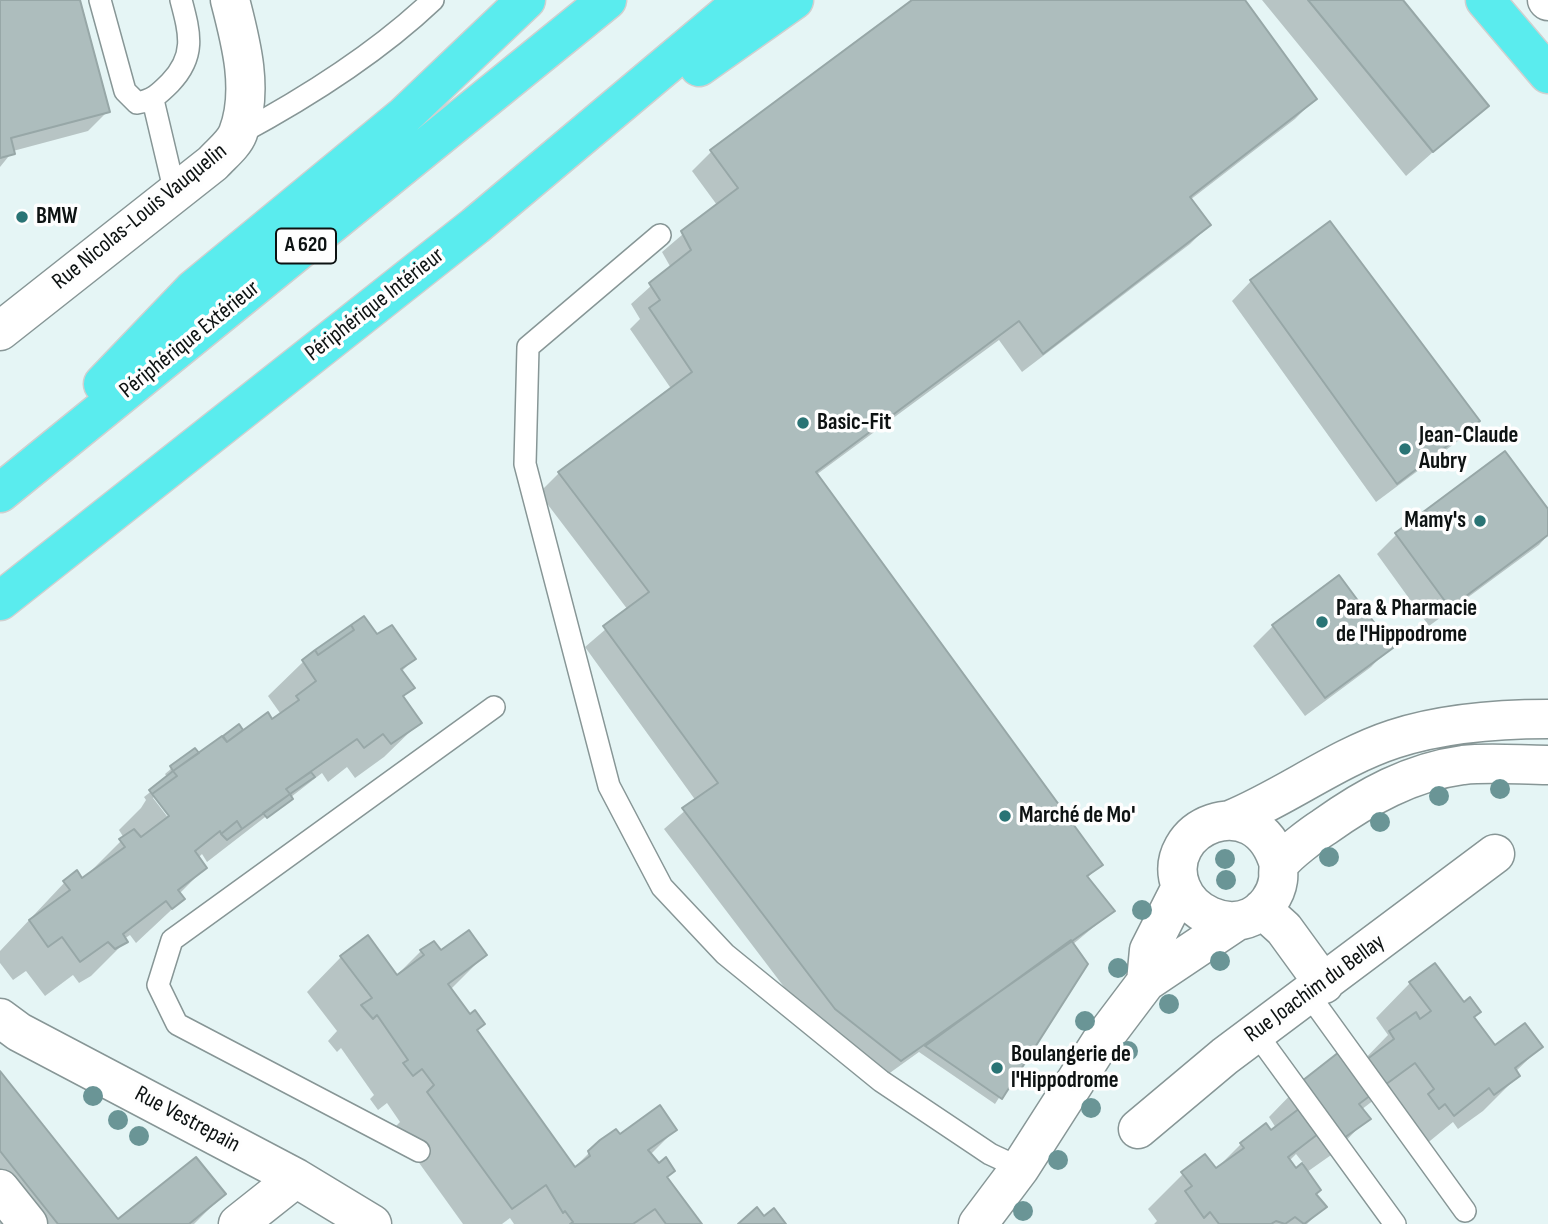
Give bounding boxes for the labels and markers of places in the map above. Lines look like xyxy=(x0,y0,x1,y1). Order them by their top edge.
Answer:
place label: BMW xyxy=(36,203,78,231)
marker: BMW xyxy=(14,209,30,225)
place label: Basic-Fit xyxy=(817,409,891,437)
marker: Basic-Fit xyxy=(795,415,811,431)
place label: Jean-Claude Aubry xyxy=(1419,422,1518,476)
marker: Jean-Claude Aubry xyxy=(1397,441,1413,457)
place label: Mamy's xyxy=(1404,507,1466,535)
marker: Mamy's xyxy=(1472,513,1488,529)
place label: Para & Pharmacie de l'Hippodrome xyxy=(1336,595,1477,649)
marker: Para & Pharmacie de l'Hippodrome xyxy=(1314,614,1330,630)
place label: Marché de Mo' xyxy=(1019,802,1135,830)
marker: Marché de Mo' xyxy=(997,808,1013,824)
place label: Boulangerie de l'Hippodrome xyxy=(1011,1041,1131,1095)
marker: Boulangerie de l'Hippodrome xyxy=(989,1060,1005,1076)

